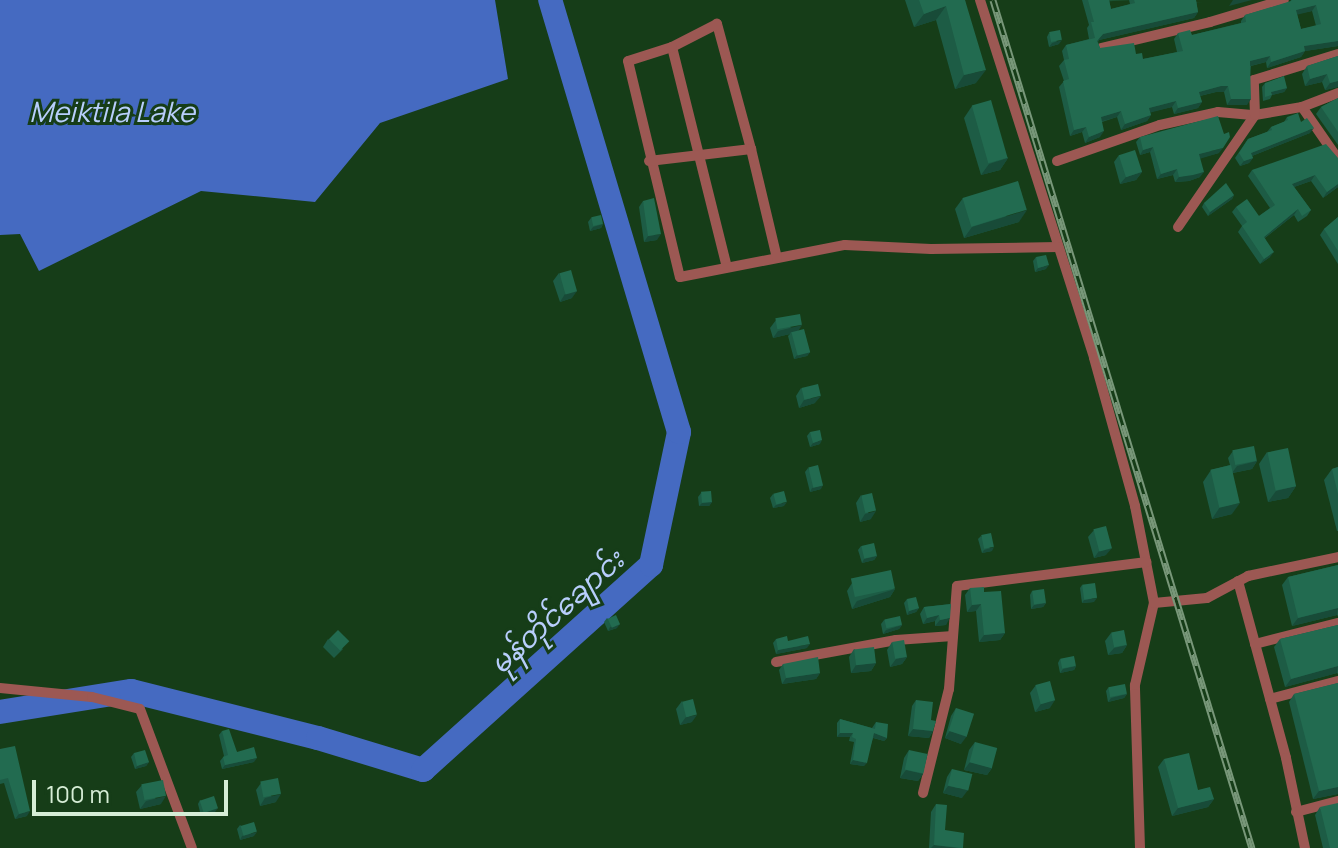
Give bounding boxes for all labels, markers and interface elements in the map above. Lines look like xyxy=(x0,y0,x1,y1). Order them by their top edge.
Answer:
water label: Meiktila Lake xyxy=(29,94,195,128)
water label: မုန်တိုင်ချောင်း xyxy=(482,542,630,680)
scale bar xyxy=(36,764,232,814)
text: 100 m xyxy=(46,777,110,810)

